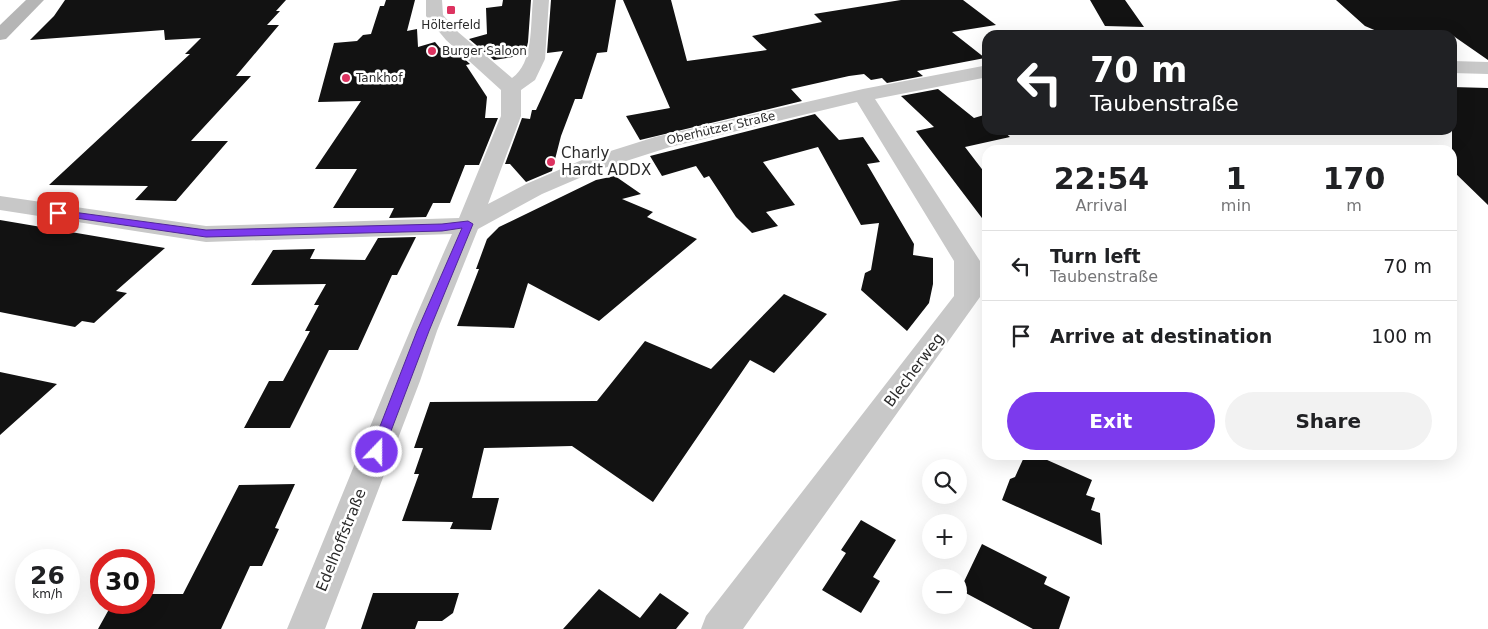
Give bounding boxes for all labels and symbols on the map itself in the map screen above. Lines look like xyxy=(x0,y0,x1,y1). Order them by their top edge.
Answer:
marker: Hölterfeld xyxy=(445,4,457,16)
place label: Hölterfeld xyxy=(421,18,481,32)
place label: Burger Saloon xyxy=(442,44,527,58)
marker: Burger Saloon xyxy=(426,45,438,57)
place label: Tankhof xyxy=(355,71,403,85)
marker: Tankhof xyxy=(340,72,352,84)
street label: Oberhützer Straße xyxy=(665,109,777,147)
place label: Charly Hardt ADDX xyxy=(561,144,651,179)
marker: Charly Hardt ADDX xyxy=(545,156,557,168)
pin xyxy=(37,192,79,234)
street label: Blecherweg xyxy=(880,329,948,411)
position arrow xyxy=(350,425,402,477)
street label: Edelhoffstraße xyxy=(312,486,370,594)
speed limit sign: 30 xyxy=(90,549,155,614)

